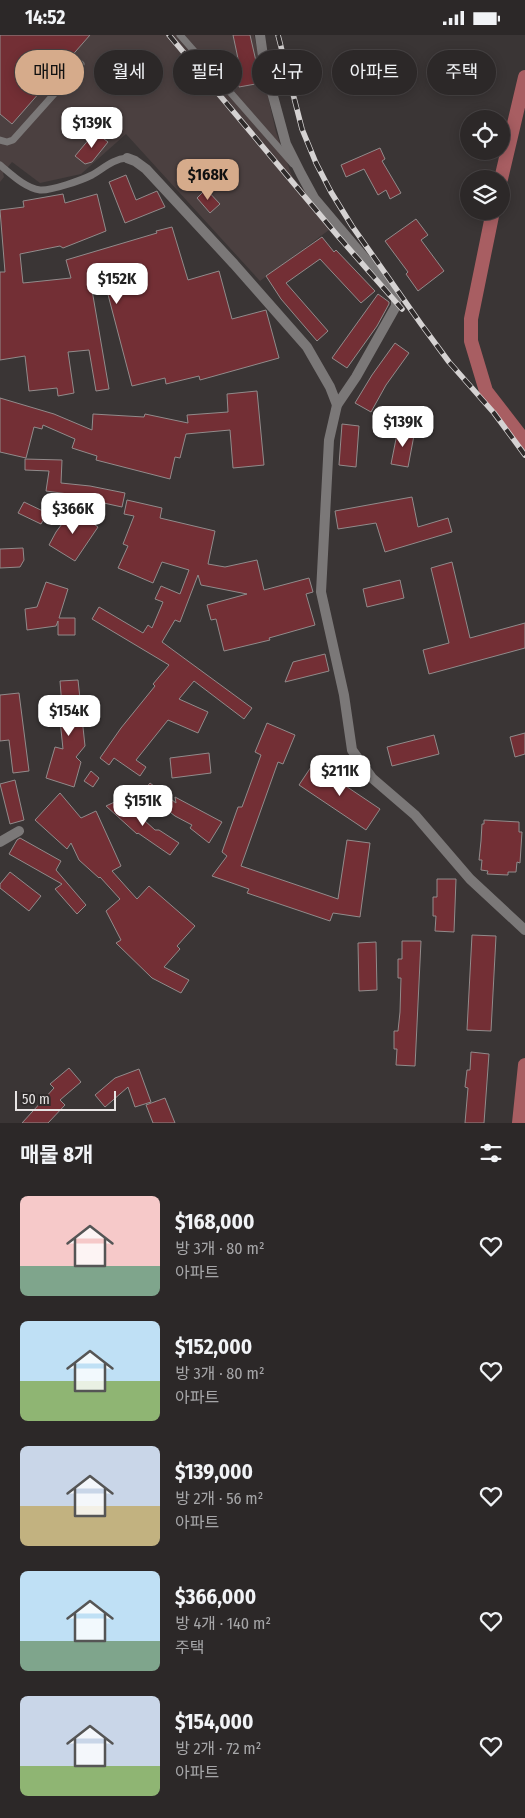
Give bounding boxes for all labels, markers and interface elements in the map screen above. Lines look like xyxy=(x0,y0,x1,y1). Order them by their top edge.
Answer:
text: 14:52 xyxy=(25,6,65,29)
chip: 매매 xyxy=(15,50,84,95)
chip: 월세 xyxy=(94,50,163,95)
chip: 필터 xyxy=(173,50,242,95)
chip: 신규 xyxy=(252,50,322,95)
chip: 아파트 xyxy=(332,50,417,95)
chip: 주택 xyxy=(427,50,496,95)
pin: $139K xyxy=(57,107,127,149)
map controls xyxy=(460,110,510,220)
button: locate xyxy=(460,110,510,160)
text: $139K xyxy=(72,113,112,132)
pin: $168K xyxy=(173,159,243,201)
text: $168K xyxy=(188,165,228,184)
button: layers xyxy=(460,170,510,220)
pin: $152K xyxy=(82,263,152,305)
text: $152K xyxy=(98,269,136,288)
pin: $139K xyxy=(368,405,438,448)
text: $139K xyxy=(383,412,423,431)
pin: $366K xyxy=(38,493,108,535)
text: $366K xyxy=(52,499,94,518)
pin: $154K xyxy=(34,695,104,737)
text: $154K xyxy=(49,701,89,720)
pin: $211K xyxy=(305,755,375,797)
text: $211K xyxy=(321,761,359,780)
pin: $151K xyxy=(108,785,178,827)
text: $151K xyxy=(124,791,162,810)
scale bar xyxy=(15,1088,116,1111)
text: 50 m xyxy=(22,1091,50,1108)
icon: filters xyxy=(477,1139,505,1167)
text: 매물 8개 xyxy=(20,1142,93,1168)
text: $168,000 xyxy=(175,1209,255,1235)
icon: home xyxy=(60,1216,120,1276)
icon: heart xyxy=(477,1232,505,1260)
text: 방 3개 · 80 m² xyxy=(175,1239,264,1258)
text: 아파트 xyxy=(175,1263,219,1282)
text: $152,000 xyxy=(175,1334,252,1360)
icon: home xyxy=(60,1341,120,1401)
icon: heart xyxy=(477,1357,505,1385)
text: 방 3개 · 80 m² xyxy=(175,1364,264,1383)
text: 아파트 xyxy=(175,1388,219,1407)
text: $139,000 xyxy=(175,1459,253,1485)
icon: home xyxy=(60,1466,120,1526)
icon: heart xyxy=(477,1482,505,1510)
text: 방 2개 · 56 m² xyxy=(175,1489,263,1508)
text: 아파트 xyxy=(175,1513,219,1532)
text: $366,000 xyxy=(175,1584,256,1610)
icon: home xyxy=(60,1591,120,1651)
icon: heart xyxy=(477,1607,505,1635)
text: 방 4개 · 140 m² xyxy=(175,1614,271,1633)
text: 주택 xyxy=(175,1638,204,1657)
text: $154,000 xyxy=(175,1709,254,1735)
icon: home xyxy=(60,1716,120,1776)
icon: heart xyxy=(477,1732,505,1760)
text: 방 2개 · 72 m² xyxy=(175,1739,261,1758)
text: 아파트 xyxy=(175,1763,219,1782)

